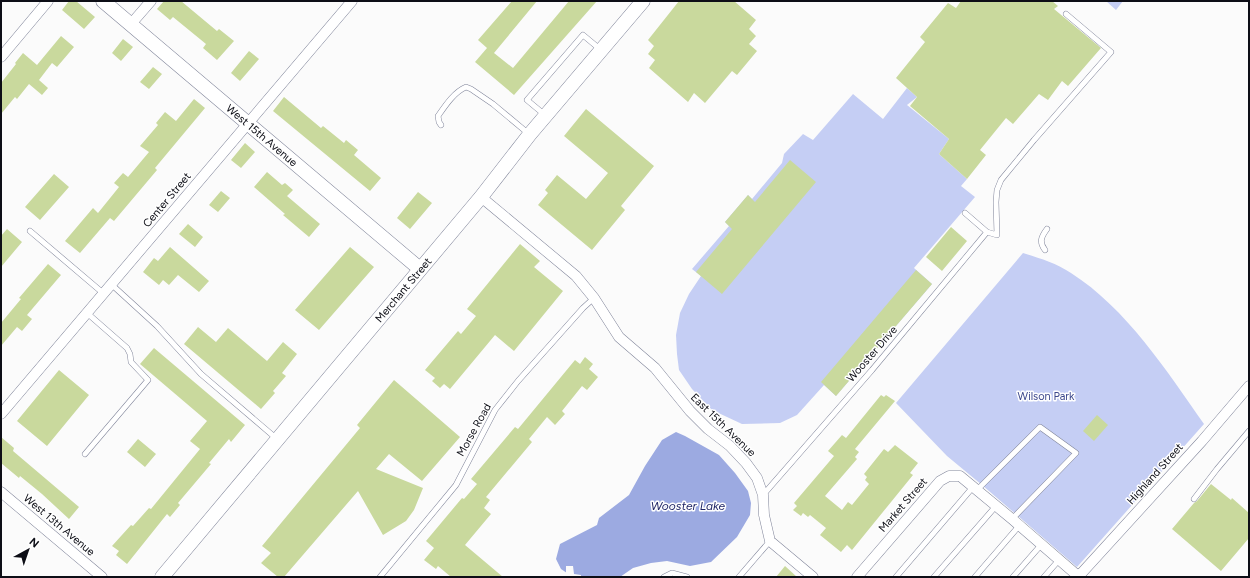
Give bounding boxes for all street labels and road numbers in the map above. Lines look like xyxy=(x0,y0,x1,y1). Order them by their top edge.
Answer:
street label: West 15th Avenue xyxy=(224,101,300,169)
street label: Center Street xyxy=(140,170,194,230)
street label: Merchant Street xyxy=(372,255,434,325)
street label: Wooster Drive xyxy=(844,323,900,385)
street label: East 15th Avenue xyxy=(688,391,758,459)
street label: Morse Road xyxy=(454,401,494,459)
street label: Highland Street xyxy=(1124,441,1186,507)
street label: Market Street xyxy=(876,475,930,535)
street label: West 13th Avenue xyxy=(21,491,97,559)

